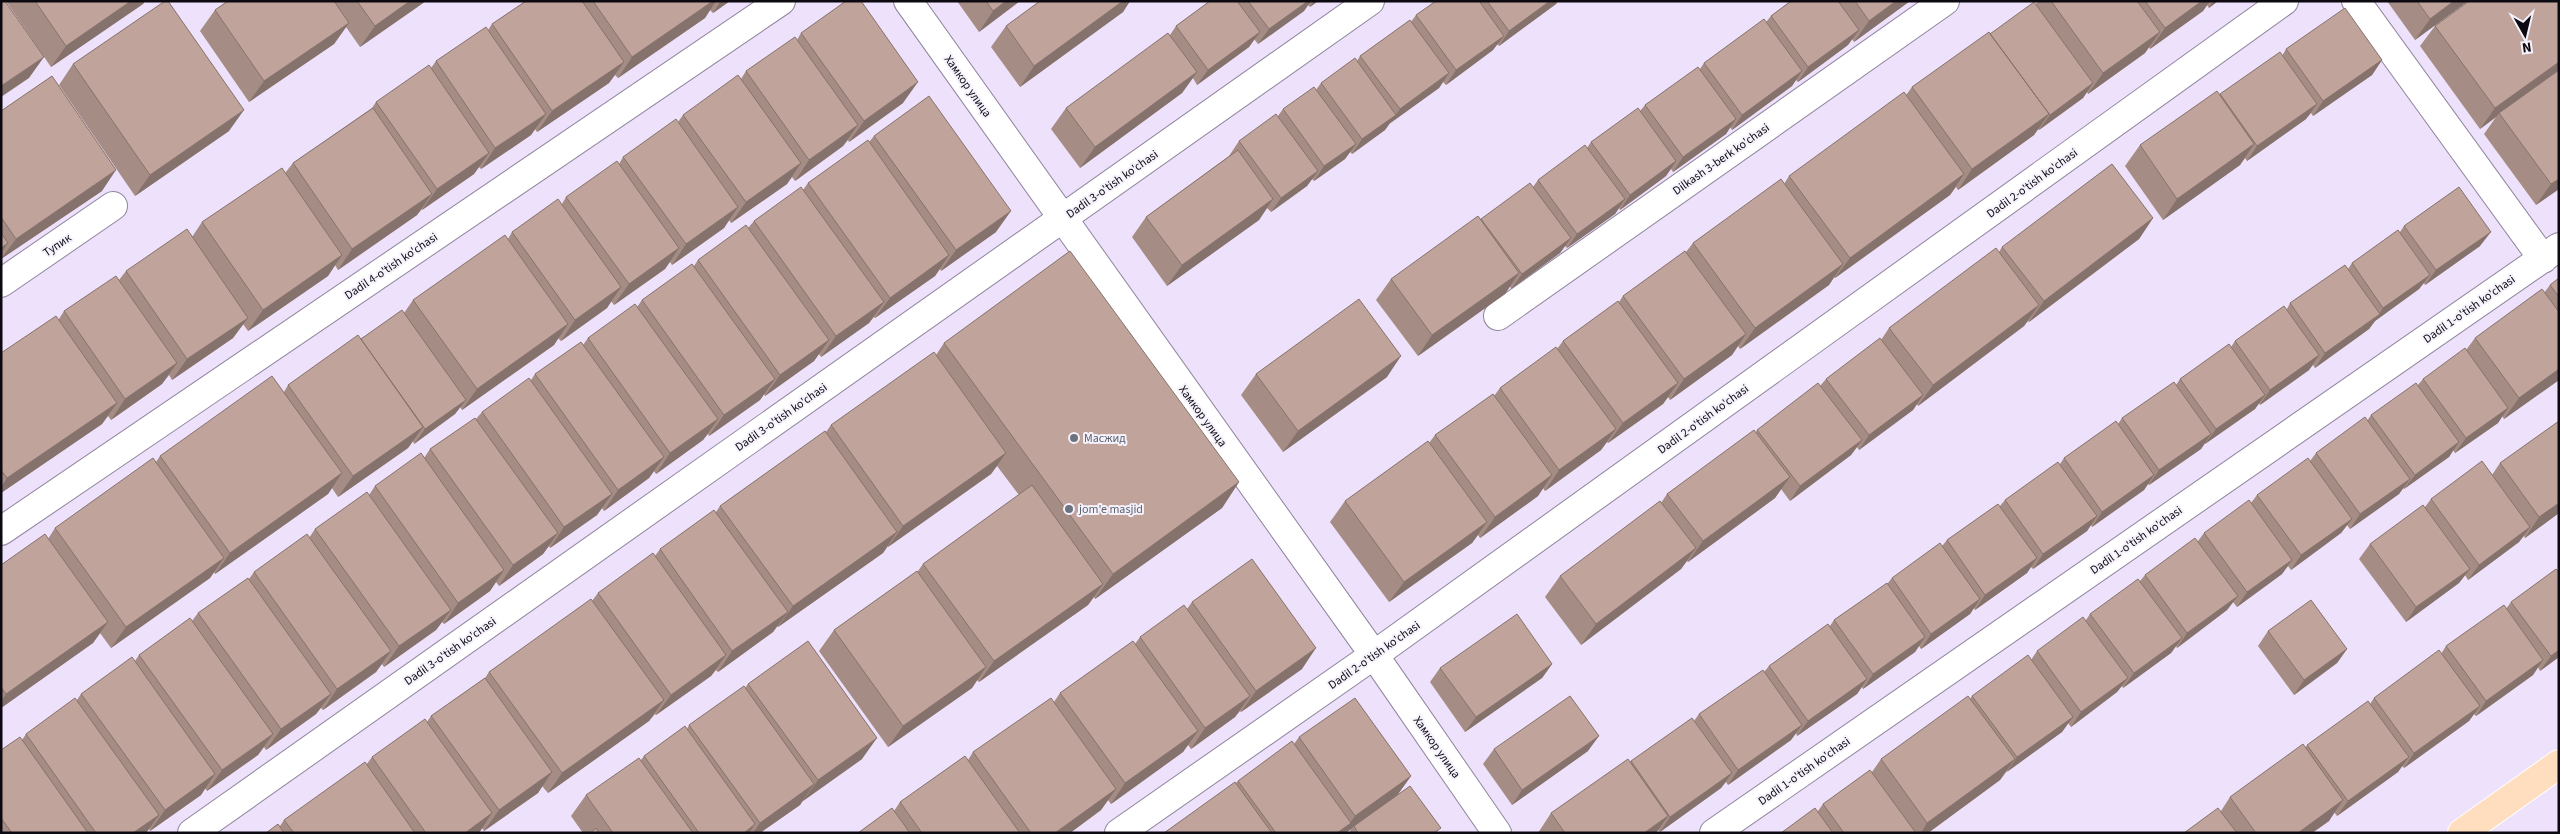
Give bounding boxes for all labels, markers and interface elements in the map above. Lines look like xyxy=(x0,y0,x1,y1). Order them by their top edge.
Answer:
north arrow xyxy=(2500,10,2550,60)
text: N xyxy=(2521,36,2533,57)
street label: Хамкор улица xyxy=(940,52,995,121)
street label: Dilkash 3-berk ko'chasi xyxy=(1669,120,1773,199)
street label: Dadil 2-o'tish ko'chasi xyxy=(1983,145,2081,222)
street label: Dadil 3-o'tish ko'chasi xyxy=(1063,146,1162,223)
street label: Dadil 4-o'tish ko'chasi xyxy=(341,229,441,304)
street label: Тупик xyxy=(40,230,75,261)
street label: Dadil 1-o'tish ko'chasi xyxy=(2420,271,2519,348)
street label: Dadil 3-o'tish ko'chasi xyxy=(732,379,831,456)
street label: Dadil 2-o'tish ko'chasi xyxy=(1654,381,1752,458)
street label: Хамкор улица xyxy=(1174,382,1231,451)
place label: Масжид xyxy=(1084,430,1126,447)
marker: Масжид xyxy=(1068,432,1080,444)
place label: jom'e masjid xyxy=(1078,501,1143,518)
street label: Dadil 1-o'tish ko'chasi xyxy=(2087,502,2186,579)
marker: jom'e masjid xyxy=(1063,503,1075,515)
street label: Dadil 3-o'tish ko'chasi xyxy=(401,613,500,690)
street label: Dadil 2-o'tish ko'chasi xyxy=(1325,617,1424,694)
street label: Хамкор улица xyxy=(1409,713,1464,782)
street label: Dadil 1-o'tish ko'chasi xyxy=(1755,733,1854,810)

